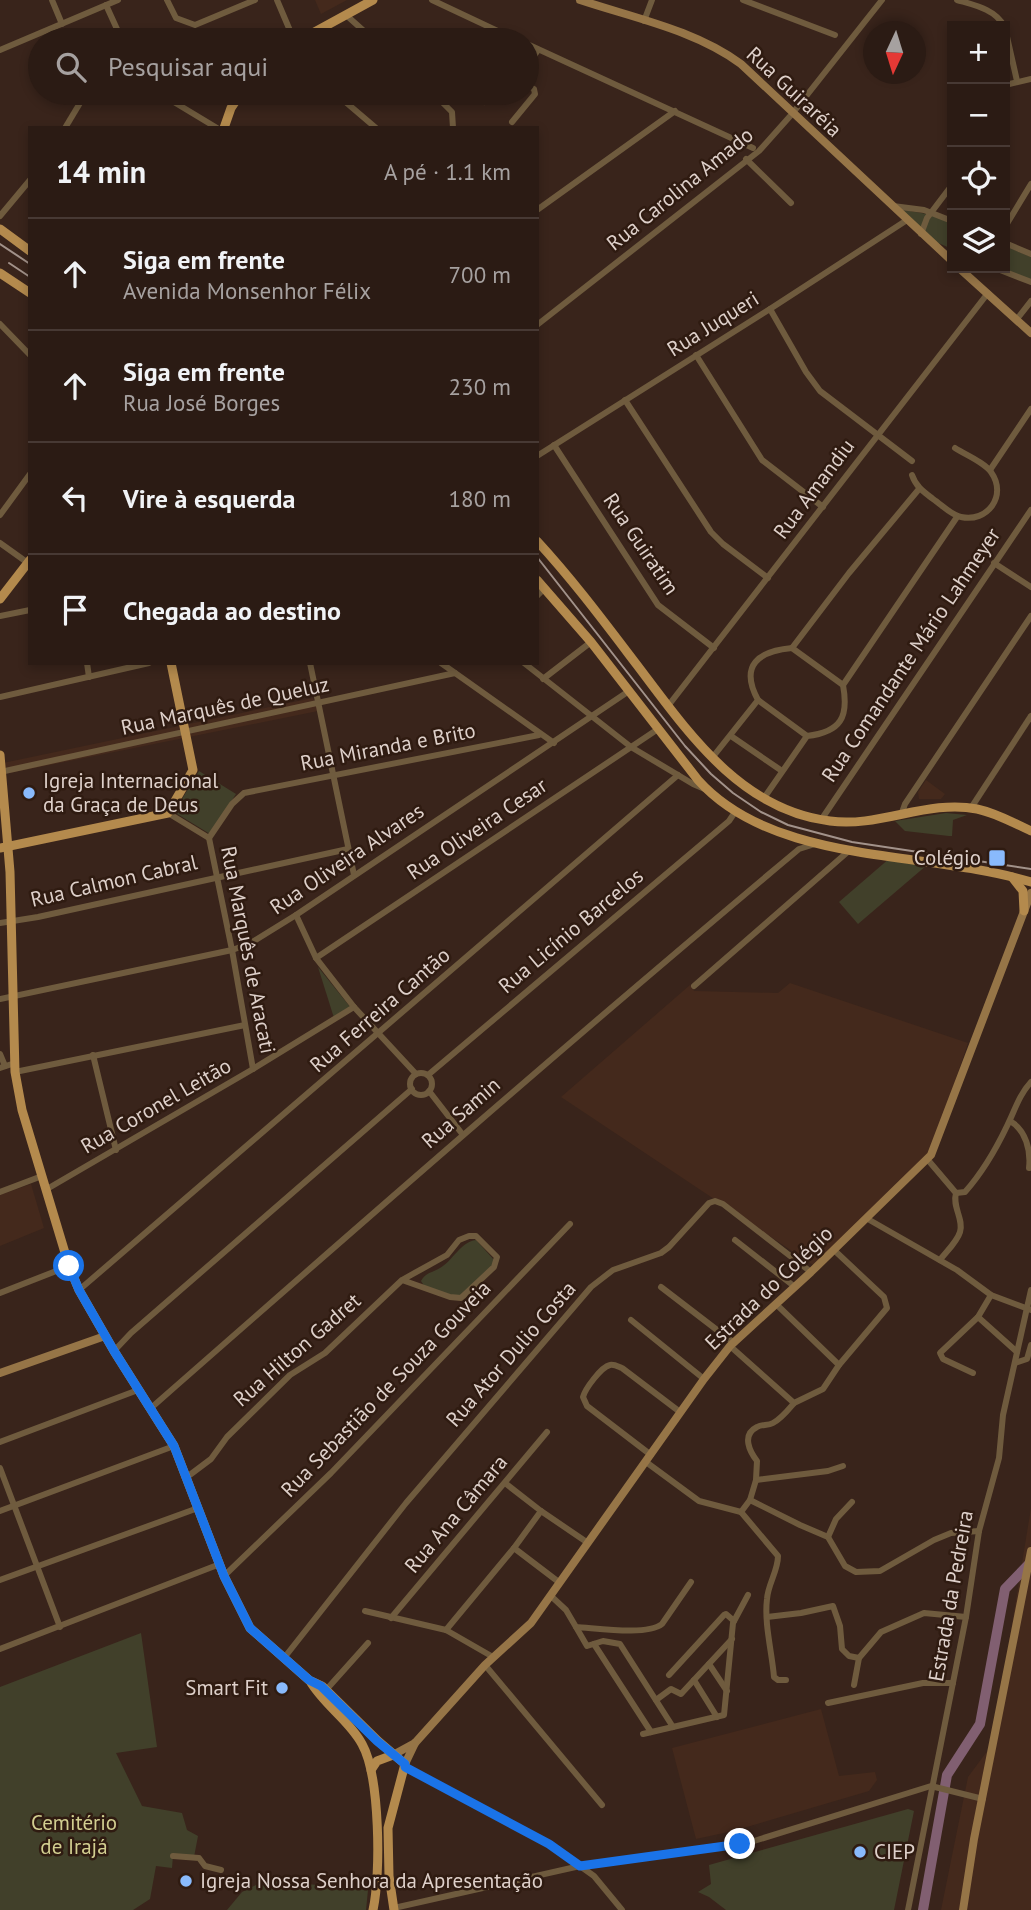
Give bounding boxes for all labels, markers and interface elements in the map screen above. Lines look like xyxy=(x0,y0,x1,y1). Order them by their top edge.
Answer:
north arrow xyxy=(863,21,926,84)
map controls xyxy=(947,21,1010,273)
button: + xyxy=(947,21,1010,84)
search box xyxy=(28,28,539,105)
street label: Rua Guiraréia xyxy=(741,41,848,143)
icon: search xyxy=(52,48,90,86)
text: Pesquisar aqui xyxy=(108,50,268,83)
button: − xyxy=(947,84,1010,147)
street label: Rua Carolina Amado xyxy=(601,121,759,256)
button: locate xyxy=(947,147,1010,210)
text: 14 min xyxy=(56,152,146,191)
text: A pé · 1.1 km xyxy=(384,157,511,186)
button: layers xyxy=(947,210,1010,273)
text: Siga em frente xyxy=(123,243,285,276)
icon: ahead xyxy=(56,255,94,293)
text: 700 m xyxy=(449,260,511,289)
text: Avenida Monsenhor Félix xyxy=(123,276,371,305)
street label: Rua Juqueri xyxy=(662,285,764,362)
text: Siga em frente xyxy=(123,355,285,388)
icon: ahead xyxy=(56,367,94,405)
text: 230 m xyxy=(449,372,511,401)
text: Rua José Borges xyxy=(123,388,280,417)
street label: Rua Amandiu xyxy=(767,433,860,544)
icon: left xyxy=(56,479,94,517)
text: Vire à esquerda xyxy=(123,482,295,515)
text: 180 m xyxy=(449,484,511,513)
street label: Rua Guiratim xyxy=(598,488,685,600)
street label: Rua Comandante Mário Lahmeyer xyxy=(815,522,1006,787)
icon: arrive xyxy=(56,591,94,629)
text: Chegada ao destino xyxy=(123,594,341,627)
street label: Rua Marquês de Queluz xyxy=(118,670,332,741)
street label: Rua Miranda e Brito xyxy=(298,716,478,777)
place label: Igreja Internacional da Graça de Deus xyxy=(43,767,218,818)
street label: Rua Oliveira Cesar xyxy=(401,772,552,885)
marker: Igreja Internacional da Graça de Deus xyxy=(21,785,37,801)
street label: Rua Oliveira Alvares xyxy=(265,797,429,920)
street label: Rua Marquês de Aracati xyxy=(215,844,282,1056)
place label: Colégio xyxy=(914,844,981,871)
street label: Rua Calmon Cabral xyxy=(28,848,200,913)
marker: Colégio xyxy=(987,848,1007,868)
street label: Rua Licínio Barcelos xyxy=(493,862,649,999)
street label: Rua Ferreira Cantão xyxy=(304,941,455,1078)
street label: Rua Coronel Leitão xyxy=(76,1052,236,1160)
street label: Rua Samin xyxy=(416,1071,506,1154)
street label: Estrada do Colégio xyxy=(699,1220,838,1356)
route start xyxy=(53,1250,84,1281)
street label: Rua Sebastião de Souza Gouveia xyxy=(275,1275,496,1503)
street label: Rua Ator Dulio Costa xyxy=(440,1275,581,1432)
street label: Rua Hilton Gadret xyxy=(227,1287,366,1412)
street label: Rua Ana Câmara xyxy=(398,1449,513,1578)
street label: Estrada da Pedreira xyxy=(922,1508,979,1684)
place label: Smart Fit xyxy=(185,1674,268,1701)
marker: Smart Fit xyxy=(274,1680,290,1696)
park label: Cemitério de Irajá xyxy=(31,1809,117,1860)
route end xyxy=(724,1828,755,1859)
place label: CIEP xyxy=(874,1838,915,1865)
marker: CIEP xyxy=(852,1844,868,1860)
place label: Igreja Nossa Senhora da Apresentação xyxy=(200,1867,543,1894)
marker: Igreja Nossa Senhora da Apresentação xyxy=(178,1873,194,1889)

